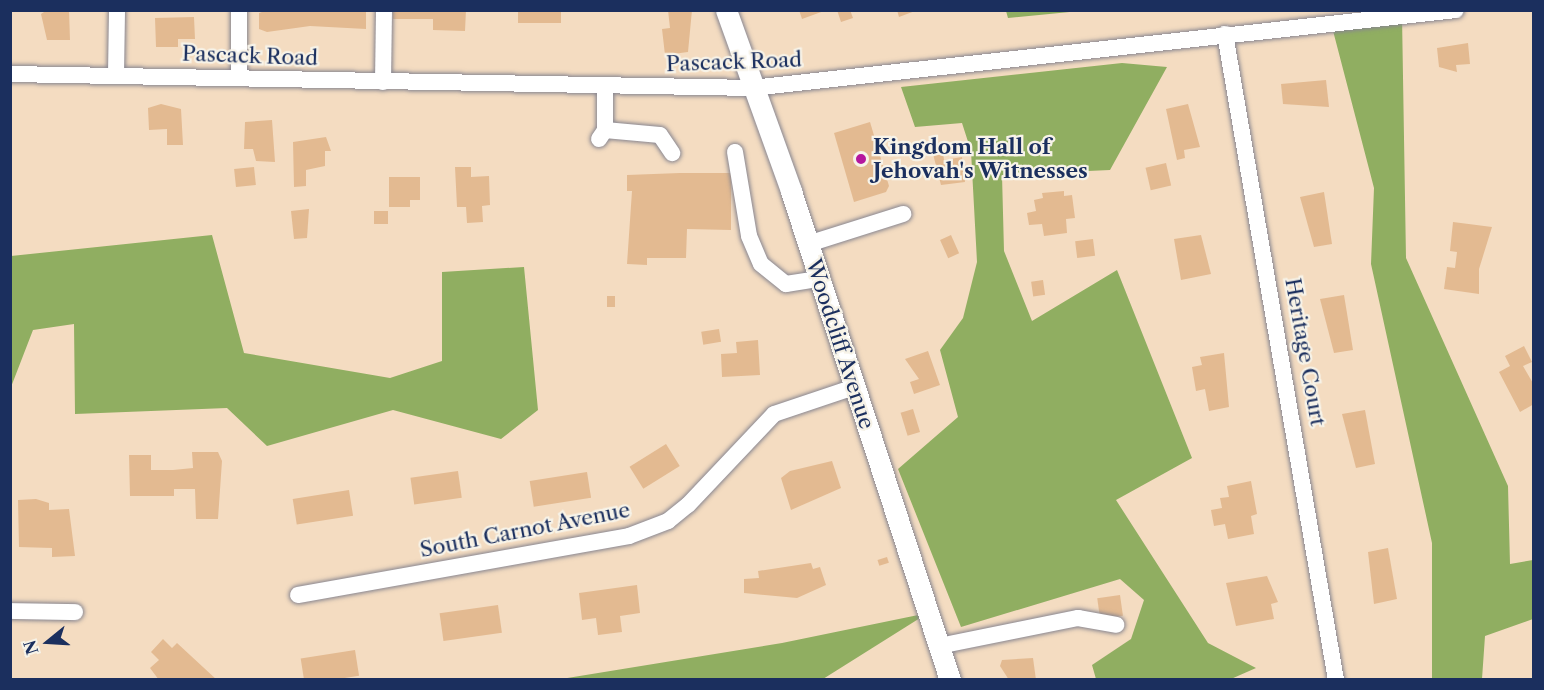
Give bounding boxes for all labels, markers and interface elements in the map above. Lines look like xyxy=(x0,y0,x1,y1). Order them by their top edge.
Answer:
street label: Pascack Road xyxy=(181,41,319,71)
street label: Pascack Road xyxy=(665,47,803,77)
place label: Kingdom Hall of Jehovah's Witnesses xyxy=(873,134,1089,184)
marker: Kingdom Hall of Jehovah's Witnesses xyxy=(854,152,868,166)
street label: Woodcliff Avenue xyxy=(800,255,880,433)
street label: Heritage Court xyxy=(1280,276,1330,428)
street label: South Carnot Avenue xyxy=(417,497,633,563)
north arrow xyxy=(18,612,78,672)
text: N xyxy=(19,638,43,657)

